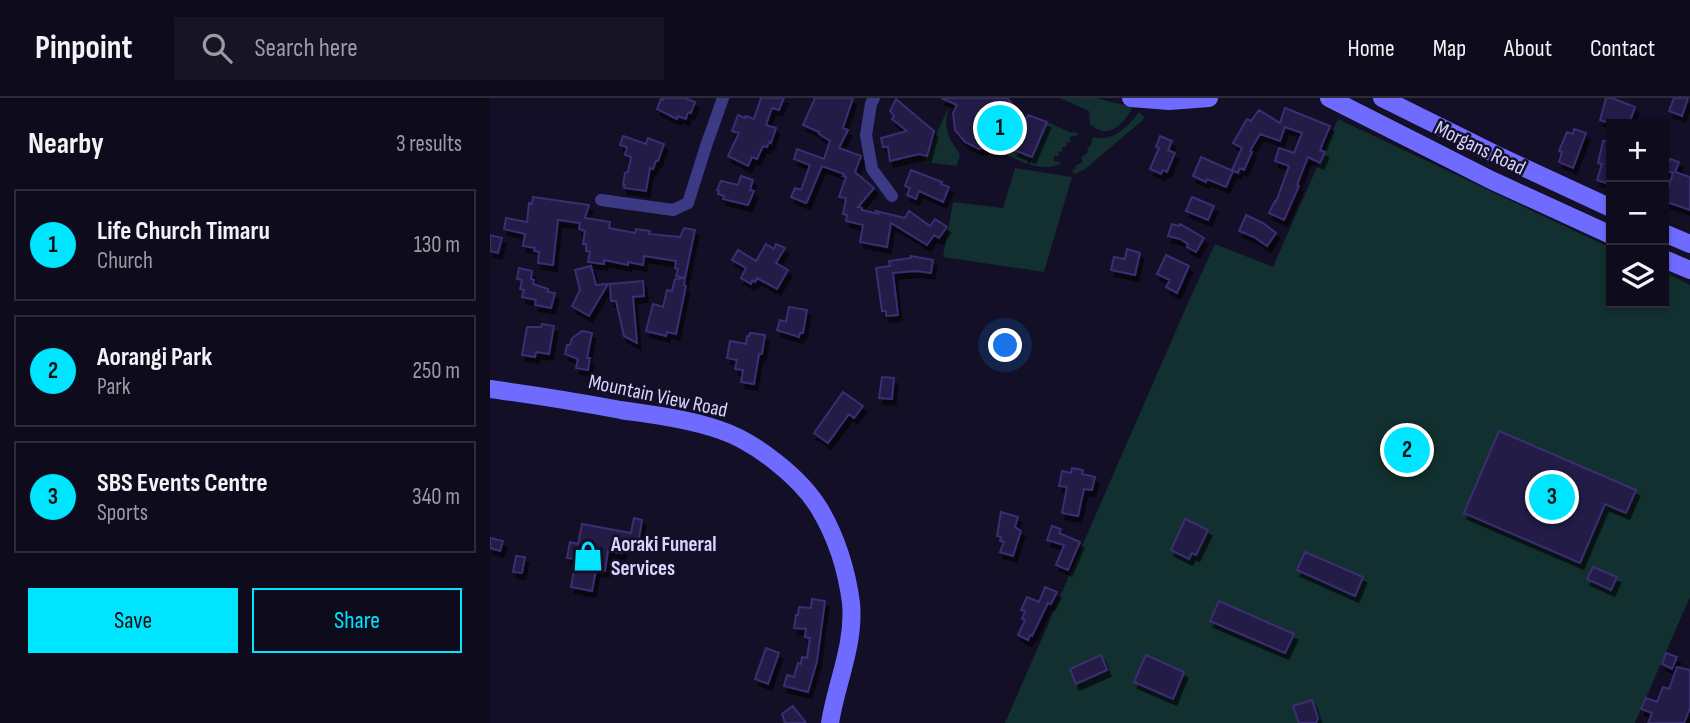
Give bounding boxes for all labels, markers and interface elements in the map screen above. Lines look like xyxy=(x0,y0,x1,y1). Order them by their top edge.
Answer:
search box xyxy=(174,17,664,80)
text: Pinpoint xyxy=(35,28,132,68)
icon: search xyxy=(198,29,236,67)
text: Search here xyxy=(254,33,358,64)
text: Home xyxy=(1347,34,1395,63)
text: Map xyxy=(1433,34,1466,63)
text: About xyxy=(1504,34,1552,63)
text: Contact xyxy=(1590,34,1655,63)
pin: 1 xyxy=(977,102,1023,154)
street label: Morgans Road xyxy=(1431,115,1529,181)
map controls xyxy=(1606,119,1669,308)
button: + xyxy=(1606,119,1669,182)
text: Nearby xyxy=(28,126,104,162)
text: 3 results xyxy=(396,130,462,158)
button: − xyxy=(1606,182,1669,245)
text: Life Church Timaru xyxy=(97,216,270,247)
text: 1 xyxy=(48,231,58,259)
text: 130 m xyxy=(414,231,460,259)
button: layers xyxy=(1606,245,1669,308)
text: Church xyxy=(97,247,153,275)
your location xyxy=(988,328,1022,362)
text: Aorangi Park xyxy=(97,342,212,373)
text: 2 xyxy=(48,357,58,385)
text: 250 m xyxy=(413,357,460,385)
street label: Mountain View Road xyxy=(586,369,730,423)
text: Park xyxy=(97,373,131,401)
pin: 2 xyxy=(1384,424,1430,476)
text: SBS Events Centre xyxy=(97,468,268,499)
pin: 3 xyxy=(1529,471,1575,523)
text: 3 xyxy=(48,483,58,511)
text: 340 m xyxy=(412,483,460,511)
text: Sports xyxy=(97,499,148,527)
place label: Aoraki Funeral Services xyxy=(610,532,717,581)
shop icon: Aoraki Funeral Services xyxy=(571,539,605,573)
button: Save xyxy=(28,588,238,653)
button: Share xyxy=(252,588,462,653)

